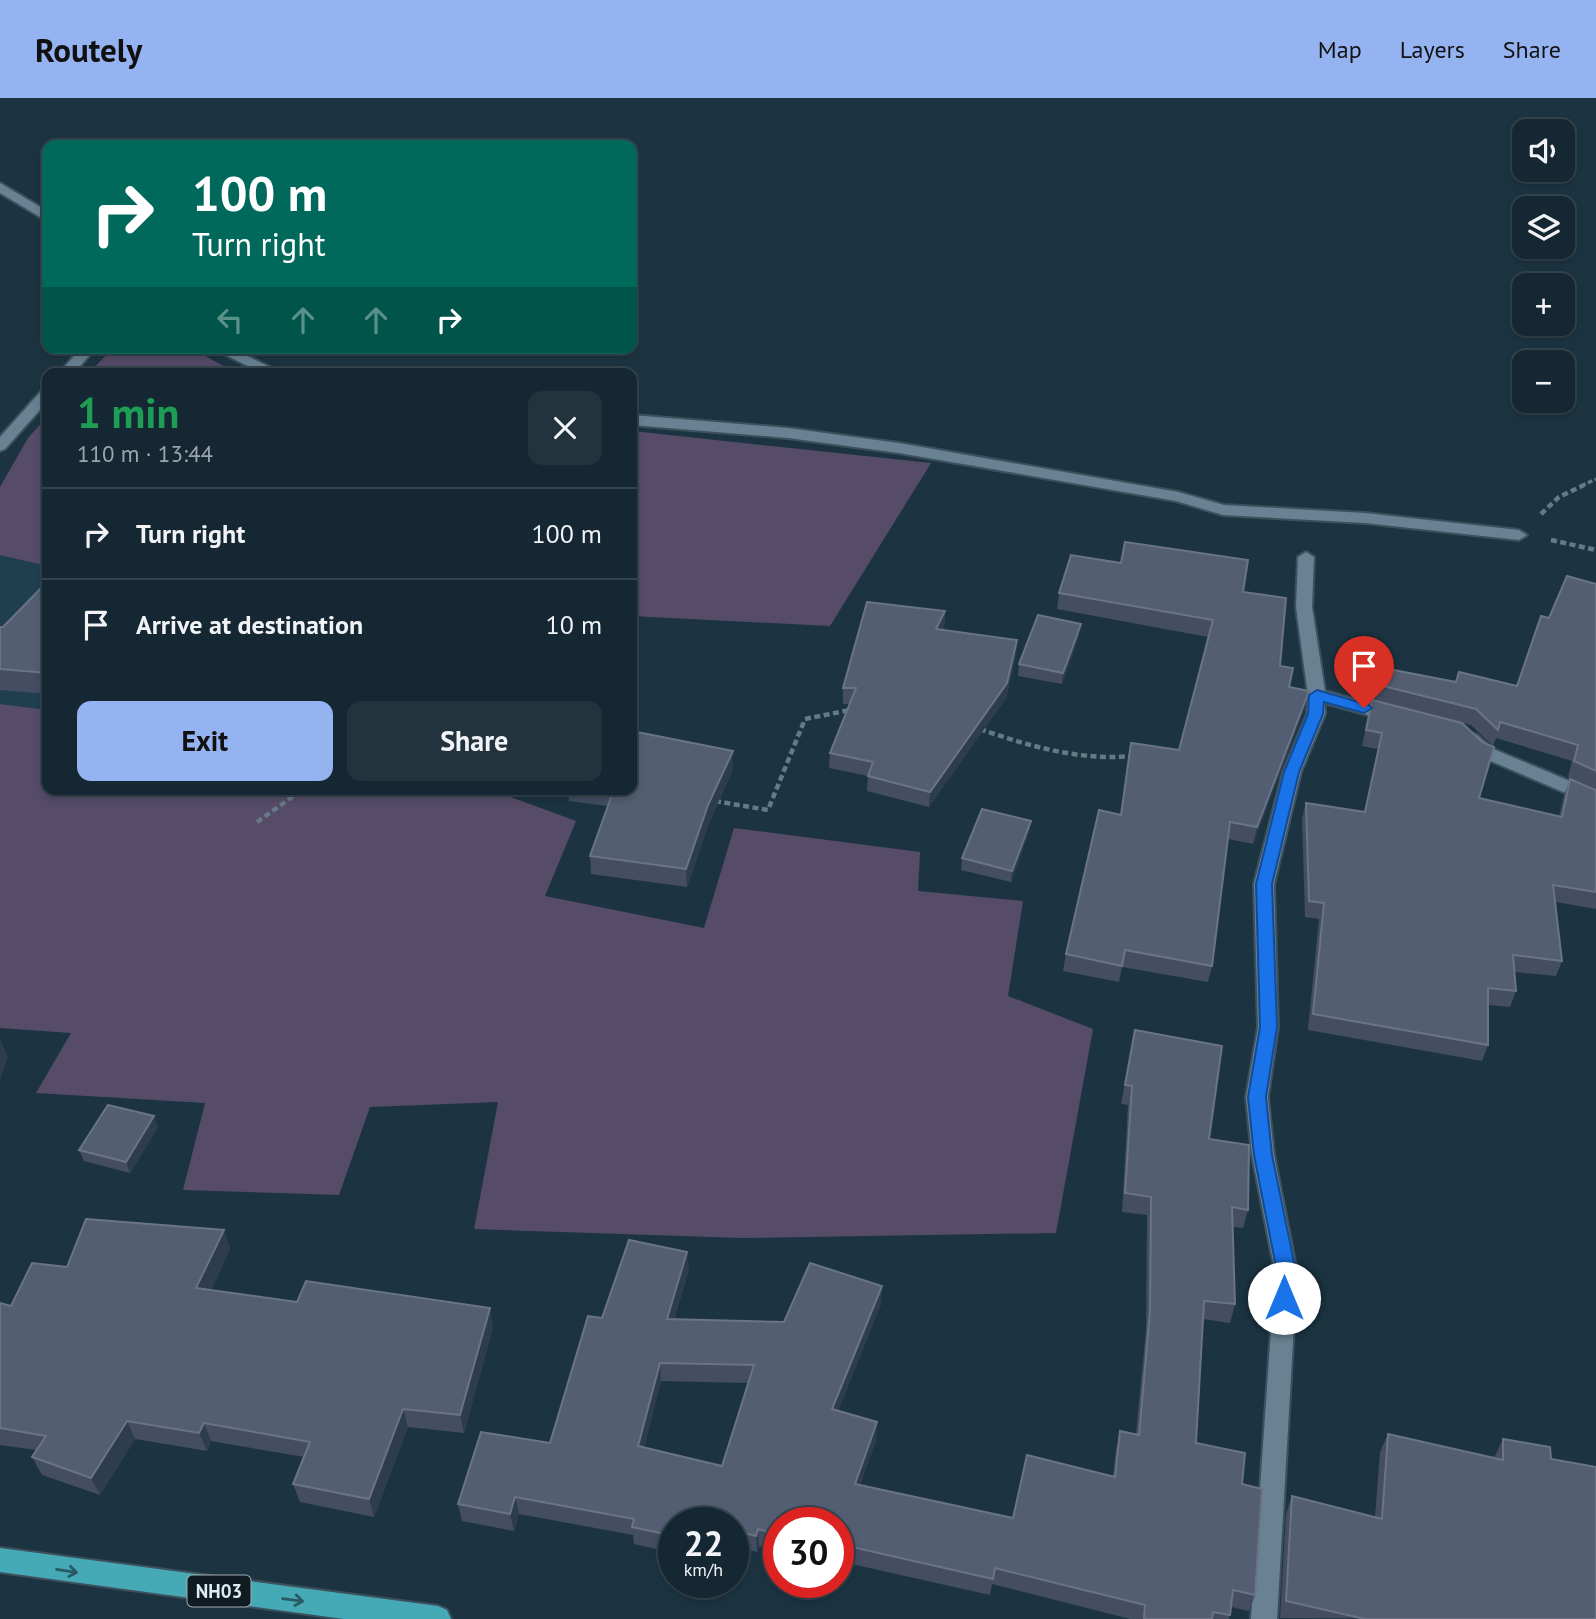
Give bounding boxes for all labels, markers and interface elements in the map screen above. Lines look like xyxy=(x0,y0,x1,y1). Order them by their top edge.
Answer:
text: Routely xyxy=(35,28,142,71)
text: Map xyxy=(1318,34,1362,65)
text: Layers xyxy=(1400,34,1465,65)
text: Share xyxy=(1503,34,1561,65)
map controls xyxy=(1512,119,1575,413)
button: sound xyxy=(1512,119,1575,182)
text: 100 m xyxy=(192,161,327,225)
icon: right xyxy=(77,168,168,259)
button: layers xyxy=(1512,196,1575,259)
text: Turn right xyxy=(192,223,326,265)
button: + xyxy=(1512,273,1575,336)
icon: left xyxy=(211,301,249,339)
icon: ahead xyxy=(284,301,322,339)
icon: ahead xyxy=(357,301,395,339)
icon: right xyxy=(430,301,468,339)
button: − xyxy=(1512,350,1575,413)
text: 1 min xyxy=(77,385,179,440)
button: close xyxy=(528,391,602,465)
text: 110 m · 13:44 xyxy=(77,439,213,468)
icon: right xyxy=(77,515,115,553)
text: Turn right xyxy=(136,517,245,550)
text: 100 m xyxy=(531,517,602,550)
icon: arrive xyxy=(77,606,115,644)
text: Arrive at destination xyxy=(136,608,363,641)
text: 10 m xyxy=(546,608,602,641)
pin xyxy=(1334,636,1394,708)
icon: arrive xyxy=(1345,647,1383,685)
button: Exit xyxy=(77,701,333,781)
button: Share xyxy=(347,701,602,781)
position arrow xyxy=(1247,1261,1321,1335)
speed limit sign: 30 xyxy=(763,1507,854,1598)
text: 22 xyxy=(684,1520,723,1566)
text: km/h xyxy=(684,1558,723,1581)
one-way arrow xyxy=(56,1565,78,1578)
road number: NH03 xyxy=(188,1576,250,1606)
one-way arrow xyxy=(281,1594,304,1607)

